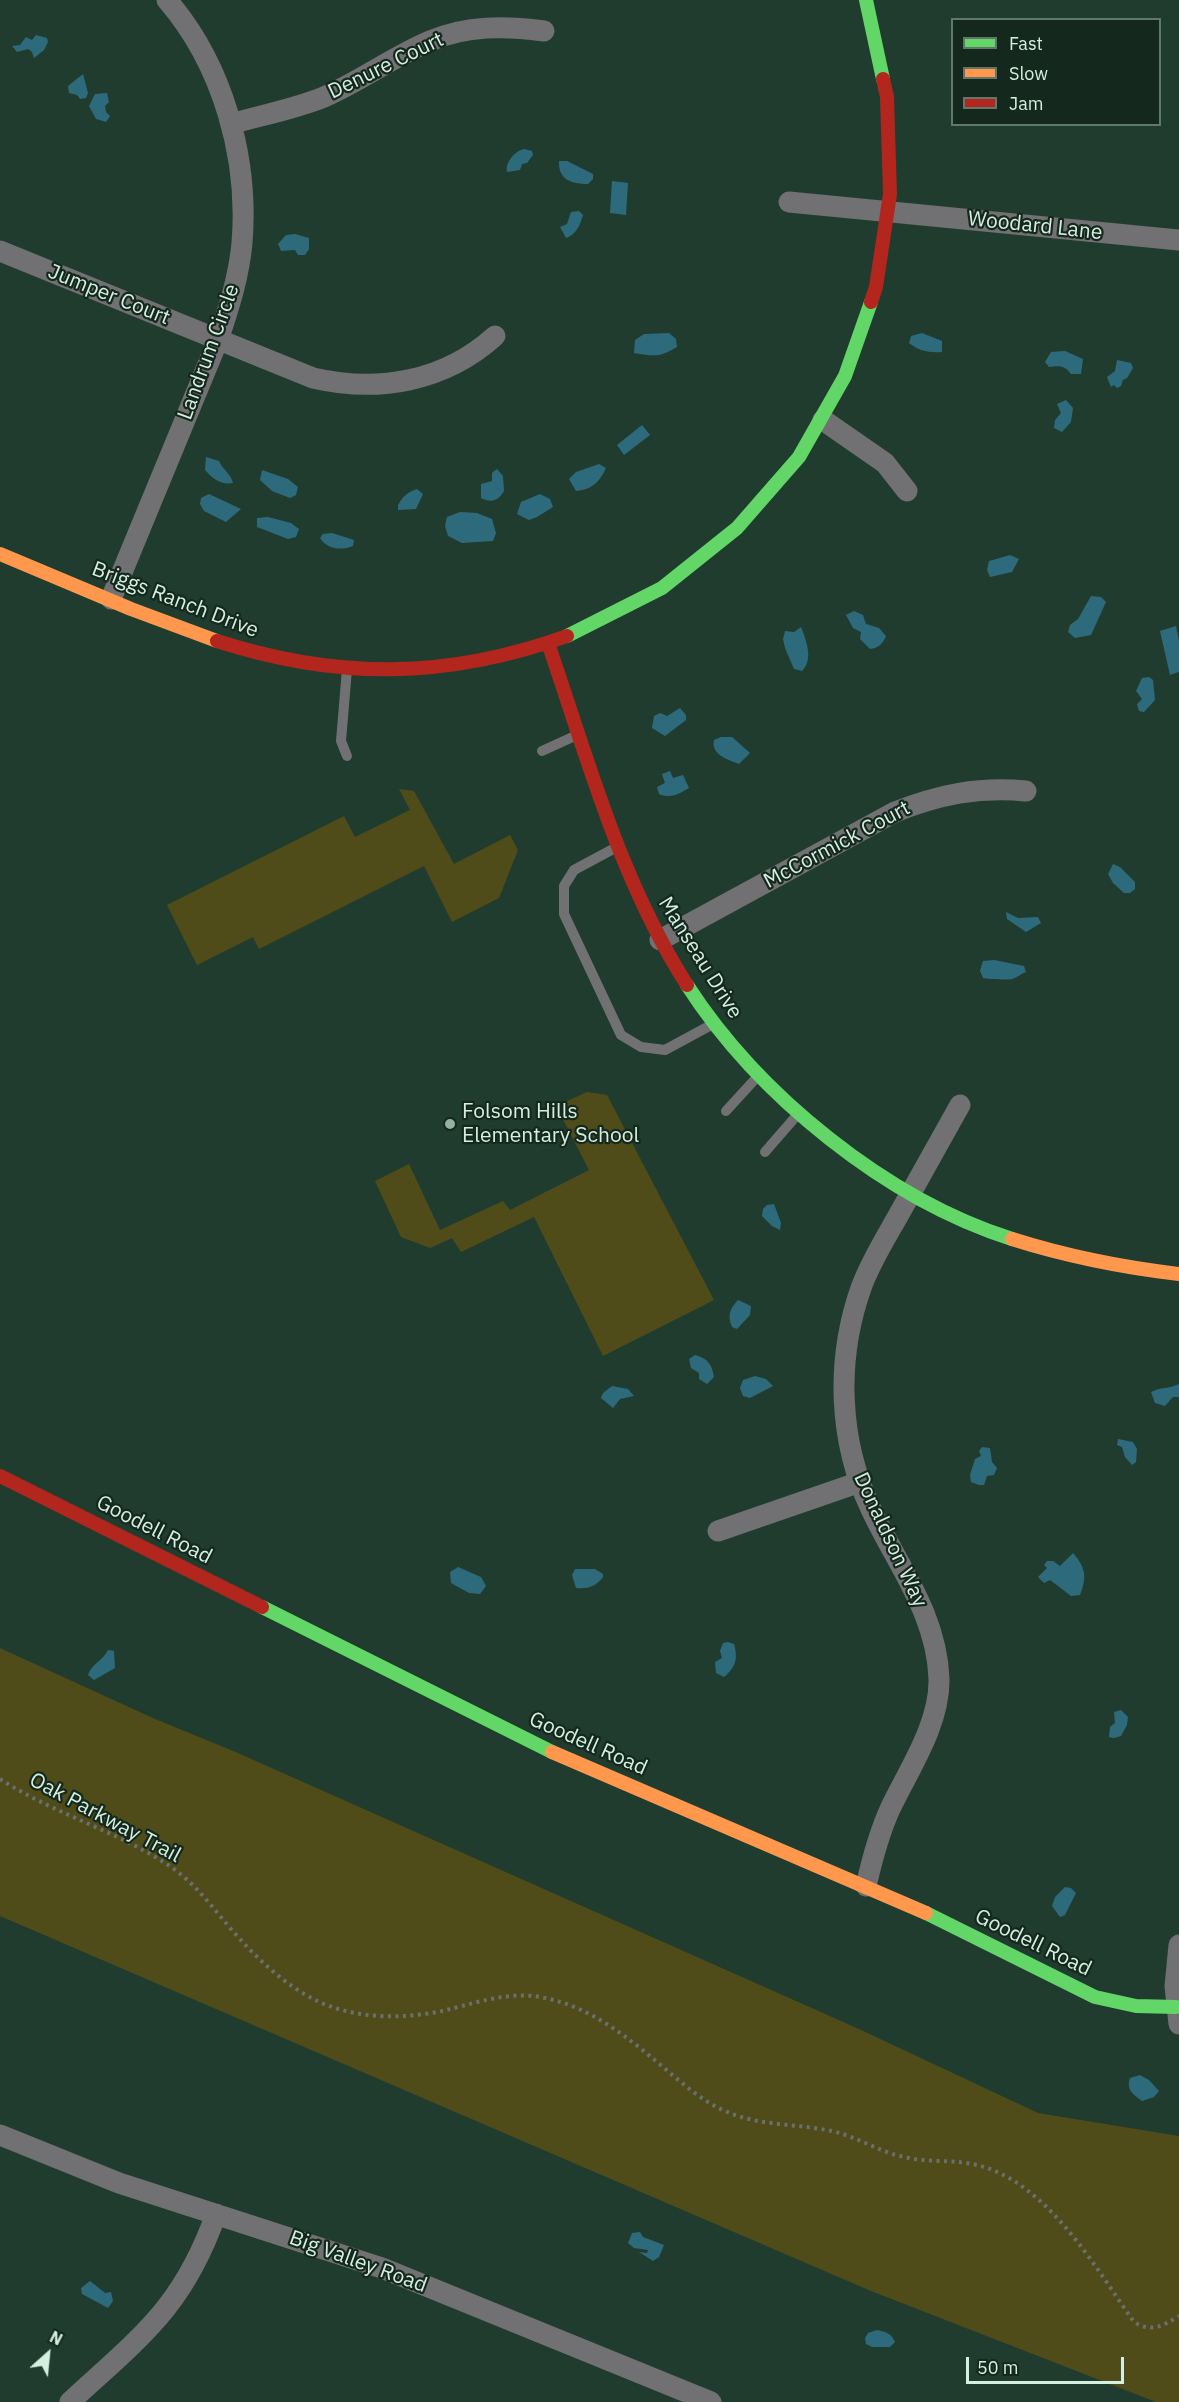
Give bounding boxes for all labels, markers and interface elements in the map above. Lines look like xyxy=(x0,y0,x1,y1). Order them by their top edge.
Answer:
legend xyxy=(951,18,1161,126)
street label: Denure Court xyxy=(324,27,448,105)
text: Fast xyxy=(1009,32,1043,55)
text: Slow xyxy=(1009,62,1048,85)
text: Jam xyxy=(1009,92,1044,115)
street label: Woodard Lane xyxy=(966,206,1104,246)
street label: Jumper Court xyxy=(44,259,174,331)
street label: Landrum Circle xyxy=(173,281,245,423)
street label: Briggs Ranch Drive xyxy=(88,557,262,643)
street label: McCormick Court xyxy=(759,796,915,894)
street label: Manseau Drive xyxy=(653,892,747,1024)
place label: Folsom Hills Elementary School xyxy=(462,1099,639,1149)
marker: Folsom Hills Elementary School xyxy=(443,1117,457,1131)
street label: Donaldson Way xyxy=(848,1469,932,1611)
street label: Goodell Road xyxy=(92,1490,216,1570)
street label: Goodell Road xyxy=(525,1707,651,1781)
street label: Oak Parkway Trail xyxy=(25,1767,185,1869)
street label: Goodell Road xyxy=(971,1904,1095,1982)
street label: Big Valley Road xyxy=(286,2225,430,2299)
north arrow xyxy=(18,2324,78,2384)
text: N xyxy=(46,2326,66,2350)
scale bar xyxy=(969,2345,1126,2383)
text: 50 m xyxy=(977,2356,1019,2379)

